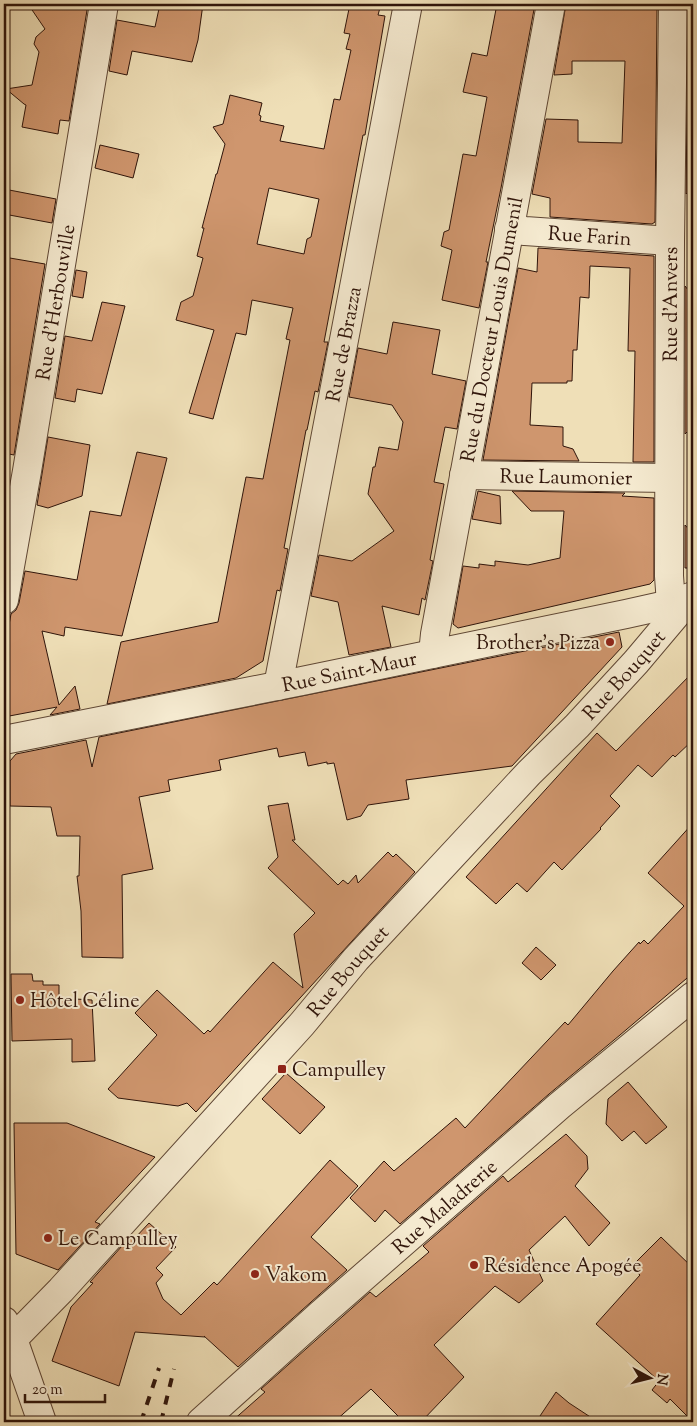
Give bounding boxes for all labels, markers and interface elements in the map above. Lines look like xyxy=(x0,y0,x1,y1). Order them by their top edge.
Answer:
street label: Rue du Docteur Louis Dumenil xyxy=(455,194,532,465)
street label: Rue Farin xyxy=(547,221,632,255)
street label: Rue d'Herbouville xyxy=(30,223,84,383)
street label: Rue d'Anvers xyxy=(658,246,687,362)
street label: Rue de Brazza xyxy=(320,284,371,405)
street label: Rue Laumonier xyxy=(499,464,633,494)
street label: Rue Bouquet xyxy=(577,625,674,728)
place label: Brother's Pizza xyxy=(476,630,600,659)
marker: Brother's Pizza xyxy=(604,636,616,648)
street label: Rue Saint-Maur xyxy=(280,646,420,702)
street label: Rue Bouquet xyxy=(302,920,397,1024)
place label: Hôtel Céline xyxy=(30,988,140,1017)
marker: Hôtel Céline xyxy=(14,994,26,1006)
place label: Campulley xyxy=(292,1057,386,1086)
marker: Campulley xyxy=(276,1063,288,1075)
street label: Rue Maladrerie xyxy=(387,1154,505,1262)
place label: Le Campulley xyxy=(58,1226,178,1255)
marker: Le Campulley xyxy=(42,1232,54,1244)
place label: Résidence Apogée xyxy=(484,1253,642,1282)
marker: Résidence Apogée xyxy=(468,1259,480,1271)
place label: Vakom xyxy=(265,1262,328,1291)
marker: Vakom xyxy=(249,1268,261,1280)
north arrow xyxy=(624,1354,674,1404)
scale bar xyxy=(25,1371,105,1403)
text: N xyxy=(650,1373,672,1386)
text: 20 m xyxy=(32,1380,63,1401)

